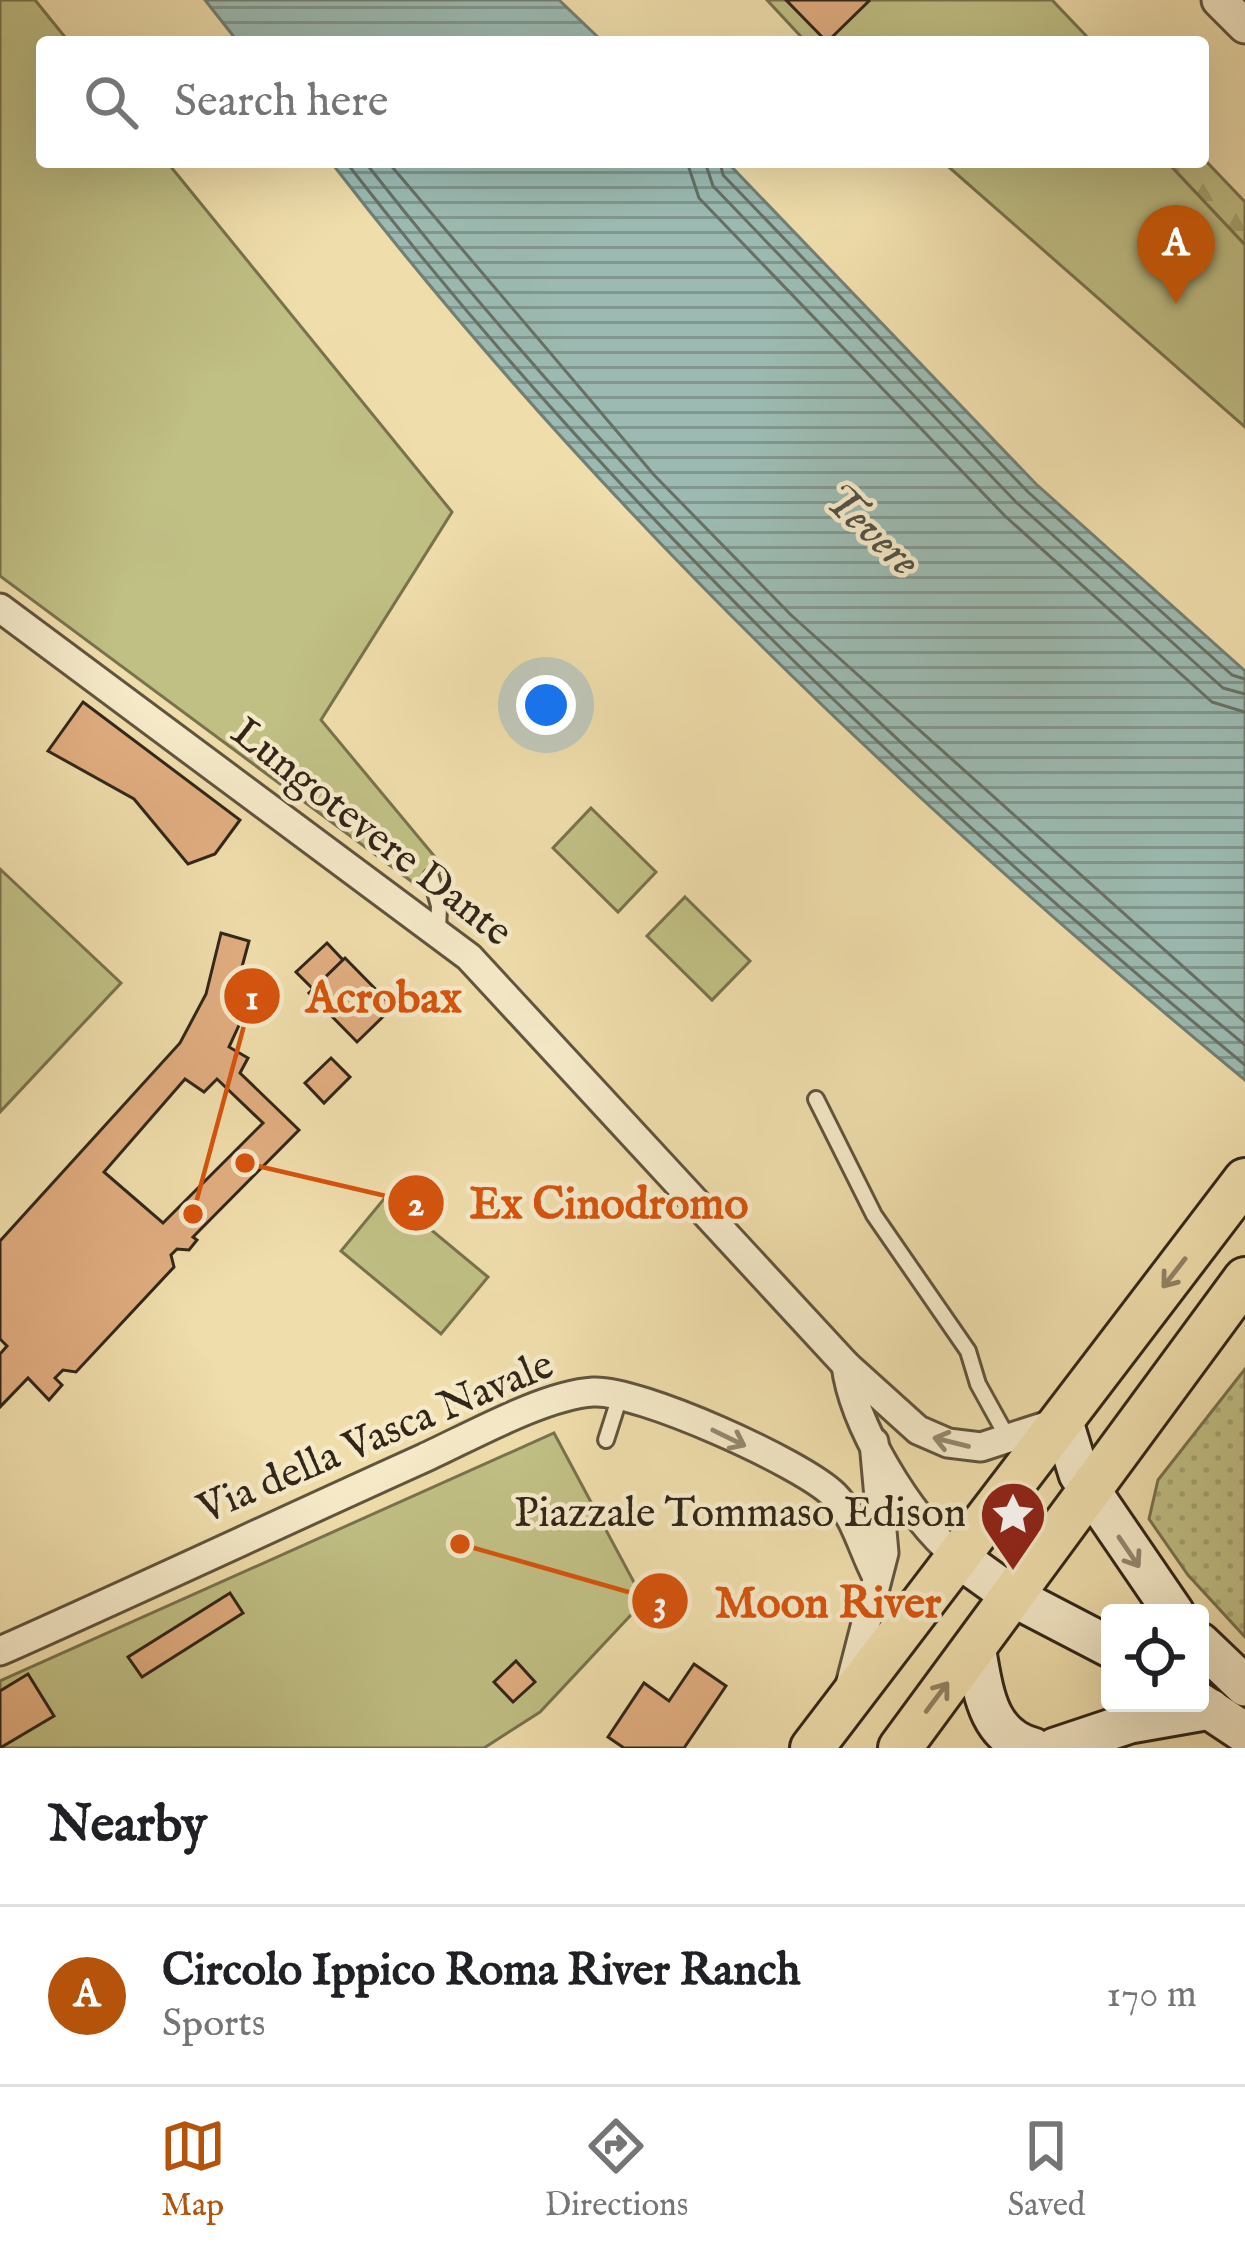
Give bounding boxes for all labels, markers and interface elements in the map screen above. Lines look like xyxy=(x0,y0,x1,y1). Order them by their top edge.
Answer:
search box xyxy=(36,36,1209,168)
icon: search xyxy=(78,69,144,135)
text: Search here xyxy=(174,74,388,131)
pin: A xyxy=(1137,205,1215,304)
water label: Tevere xyxy=(810,472,932,590)
your location xyxy=(516,675,576,735)
street label: Lungotevere Dante xyxy=(220,707,522,959)
callout: Acrobax xyxy=(222,956,486,1037)
text: Acrobax xyxy=(304,971,462,1028)
text: 1 xyxy=(245,976,259,1022)
callout: Ex Cinodromo xyxy=(386,1162,773,1243)
text: Ex Cinodromo xyxy=(470,1177,748,1234)
text: 2 xyxy=(408,1182,425,1228)
one-way arrow xyxy=(1162,1256,1187,1289)
street label: Via della Vasca Navale xyxy=(189,1339,562,1537)
one-way arrow xyxy=(711,1428,746,1451)
one-way arrow xyxy=(933,1430,971,1452)
place icon: Piazzale Tommaso Edison xyxy=(978,1479,1048,1573)
place label: Piazzale Tommaso Edison xyxy=(514,1488,966,1541)
one-way arrow xyxy=(1116,1535,1141,1569)
callout: Moon River xyxy=(630,1561,965,1642)
text: Moon River xyxy=(715,1576,942,1633)
text: 3 xyxy=(653,1581,667,1627)
map controls xyxy=(1101,1604,1209,1712)
button: locate xyxy=(1101,1604,1209,1712)
one-way arrow xyxy=(924,1682,950,1714)
text: Nearby xyxy=(48,1794,207,1859)
text: Circolo Ippico Roma River Ranch xyxy=(162,1943,801,2000)
text: A xyxy=(74,1971,100,2020)
text: 170 m xyxy=(1106,1971,1197,2020)
text: Sports xyxy=(162,2000,265,2049)
tab: Map xyxy=(160,2113,226,2227)
tab: Directions xyxy=(545,2113,688,2227)
tab: Saved xyxy=(1007,2113,1085,2227)

